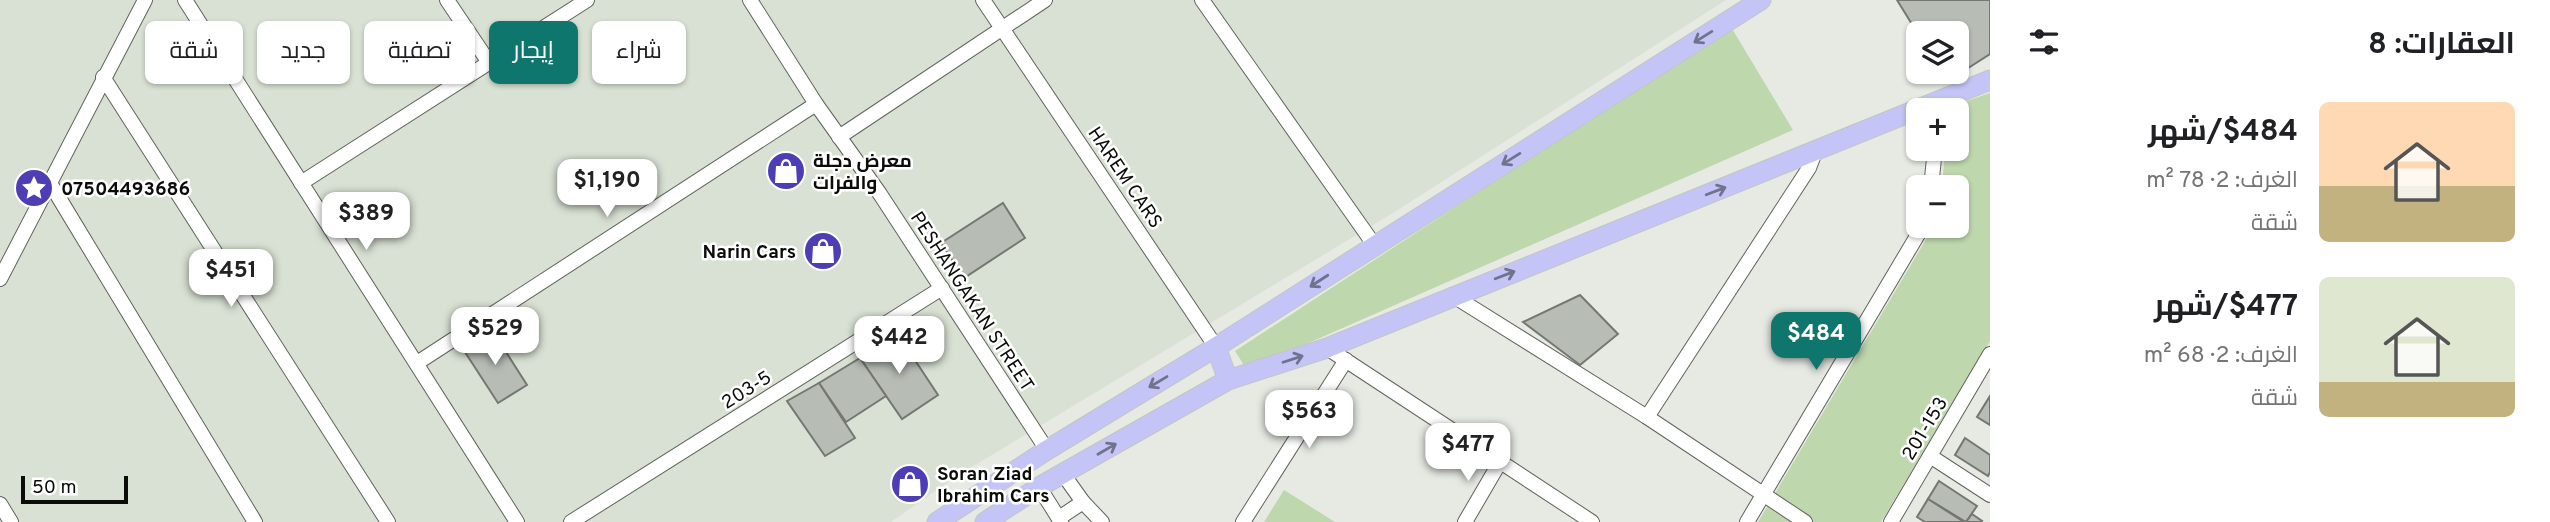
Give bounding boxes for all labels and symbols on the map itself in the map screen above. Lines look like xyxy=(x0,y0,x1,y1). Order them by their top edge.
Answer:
one-way arrow xyxy=(1694,29,1713,44)
street label: HAREM CARS xyxy=(1082,123,1167,233)
shop icon: معرض دجلة والفرات xyxy=(765,150,807,192)
place label: معرض دجلة والفرات xyxy=(813,150,912,196)
one-way arrow xyxy=(1502,151,1521,166)
pin: $1,190 xyxy=(550,160,664,219)
place icon: 07504493686 xyxy=(13,167,55,209)
place label: 07504493686 xyxy=(61,178,190,202)
one-way arrow xyxy=(1705,184,1727,197)
pin: $389 xyxy=(325,192,407,252)
street label: PESHANGAKAN STREET xyxy=(904,208,1039,397)
shop icon: Narin Cars xyxy=(802,230,844,272)
place label: Narin Cars xyxy=(703,241,796,265)
pin: $451 xyxy=(190,250,272,309)
one-way arrow xyxy=(1493,267,1515,280)
one-way arrow xyxy=(1310,274,1330,288)
pin: $529 xyxy=(454,308,536,367)
pin: $484 xyxy=(1775,312,1857,372)
pin: $442 xyxy=(858,316,940,376)
one-way arrow xyxy=(1282,351,1304,364)
street label: 203-5 xyxy=(718,366,777,415)
one-way arrow xyxy=(1149,375,1168,390)
pin: $563 xyxy=(1268,391,1350,450)
street label: 201-153 xyxy=(1897,393,1954,465)
pin: $477 xyxy=(1427,424,1509,483)
one-way arrow xyxy=(1096,442,1116,456)
shop icon: Soran Ziad Ibrahim Cars xyxy=(889,463,931,505)
place label: Soran Ziad Ibrahim Cars xyxy=(937,463,1050,509)
scale bar xyxy=(21,473,128,505)

